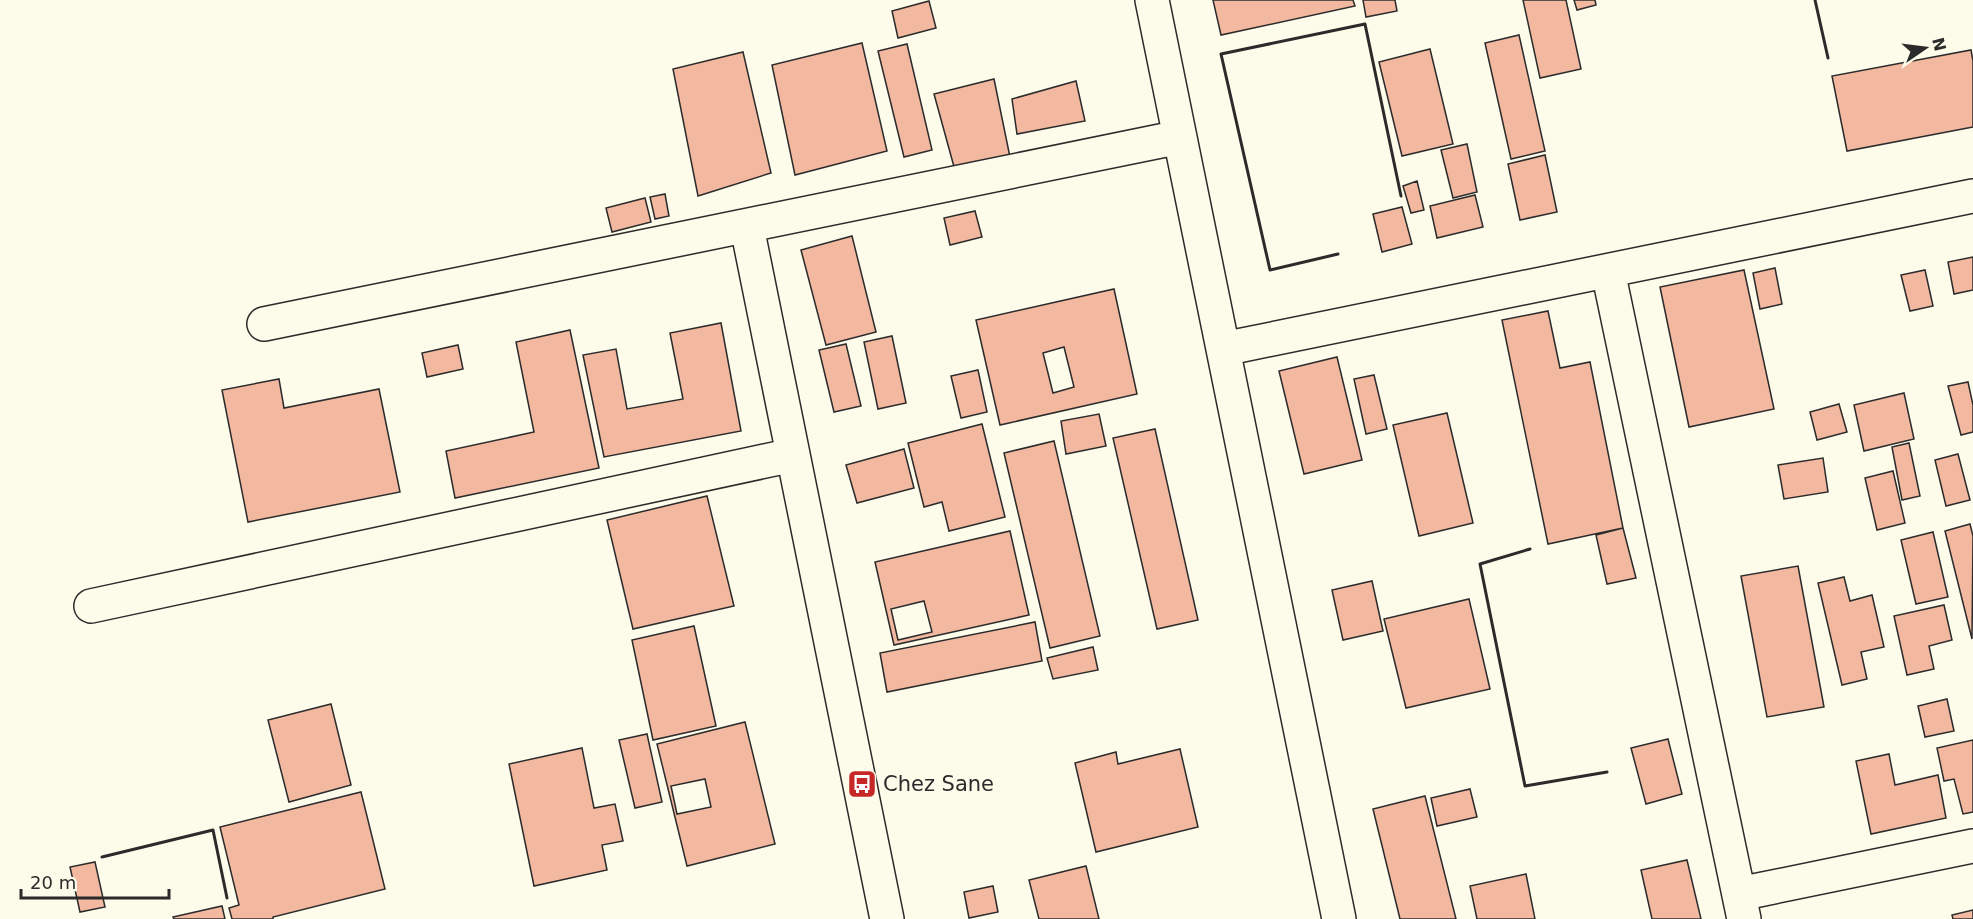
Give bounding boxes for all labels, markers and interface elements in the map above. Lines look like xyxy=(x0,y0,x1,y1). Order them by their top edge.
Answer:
north arrow xyxy=(1895,18,1955,78)
text: N xyxy=(1928,36,1950,53)
bus stop icon: Chez Sane xyxy=(846,768,878,800)
place label: Chez Sane xyxy=(883,772,994,796)
scale bar xyxy=(21,862,170,900)
text: 20 m xyxy=(30,872,76,893)

